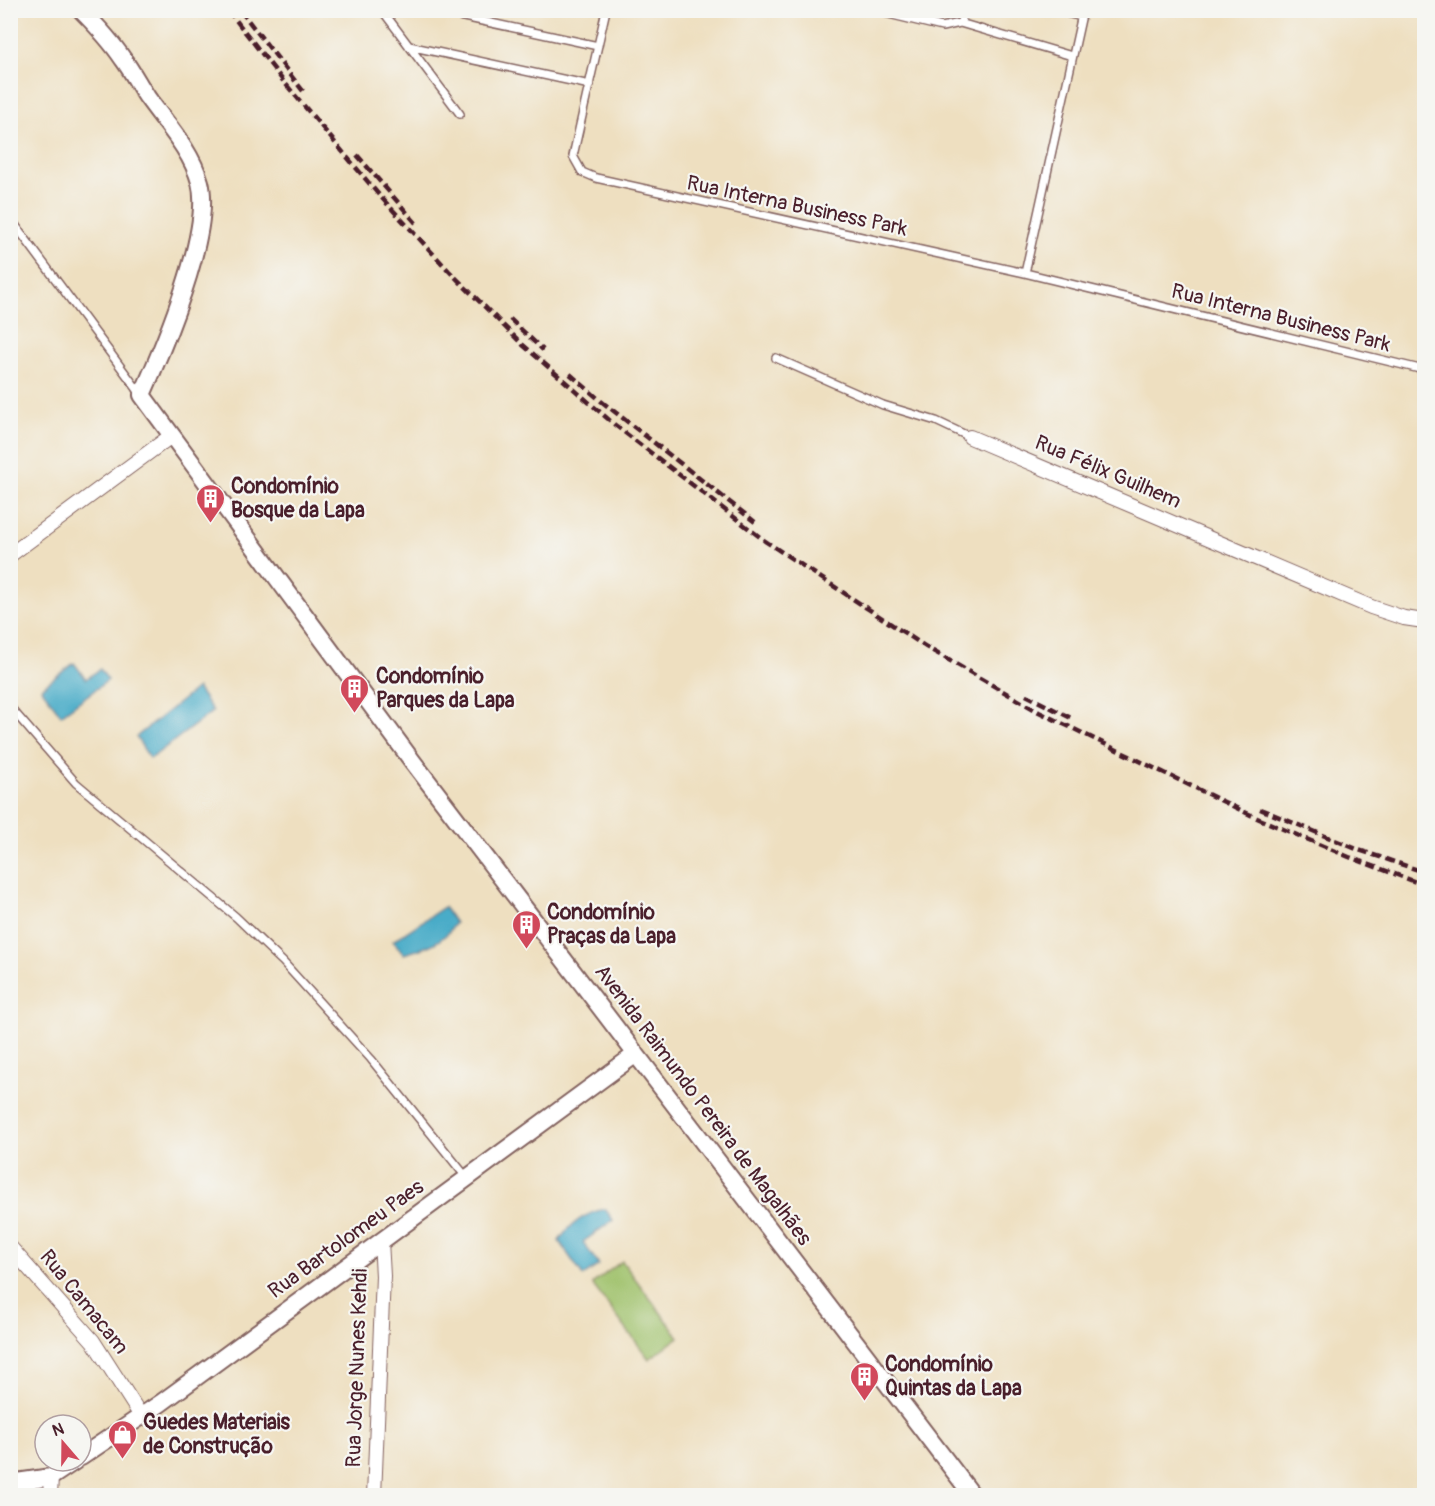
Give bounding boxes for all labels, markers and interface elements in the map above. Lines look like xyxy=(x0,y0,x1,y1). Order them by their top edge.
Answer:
street label: Rua Interna Business Park xyxy=(684,169,910,243)
street label: Rua Interna Business Park xyxy=(1169,278,1394,358)
street label: Rua Félix Guilhem xyxy=(1031,429,1185,515)
place label: Condomínio Bosque da Lapa xyxy=(231,473,365,524)
building icon: Condomínio Bosque da Lapa xyxy=(194,482,226,524)
place label: Condomínio Parques da Lapa xyxy=(376,663,515,714)
building icon: Condomínio Parques da Lapa xyxy=(339,672,371,714)
place label: Condomínio Praças da Lapa xyxy=(547,899,676,950)
building icon: Condomínio Praças da Lapa xyxy=(510,908,542,950)
street label: Avenida Raimundo Pereira de Magalhães xyxy=(588,959,818,1251)
street label: Rua Bartolomeu Paes xyxy=(263,1173,430,1305)
street label: Rua Camacam xyxy=(33,1244,135,1360)
street label: Rua Jorge Nunes Kehdi xyxy=(340,1268,374,1468)
place label: Condomínio Quintas da Lapa xyxy=(885,1351,1022,1402)
building icon: Condomínio Quintas da Lapa xyxy=(848,1360,880,1402)
place label: Guedes Materiais de Construção xyxy=(143,1409,290,1460)
north arrow xyxy=(33,1413,93,1473)
shop icon: Guedes Materiais de Construção xyxy=(106,1418,138,1460)
text: N xyxy=(50,1419,67,1441)

